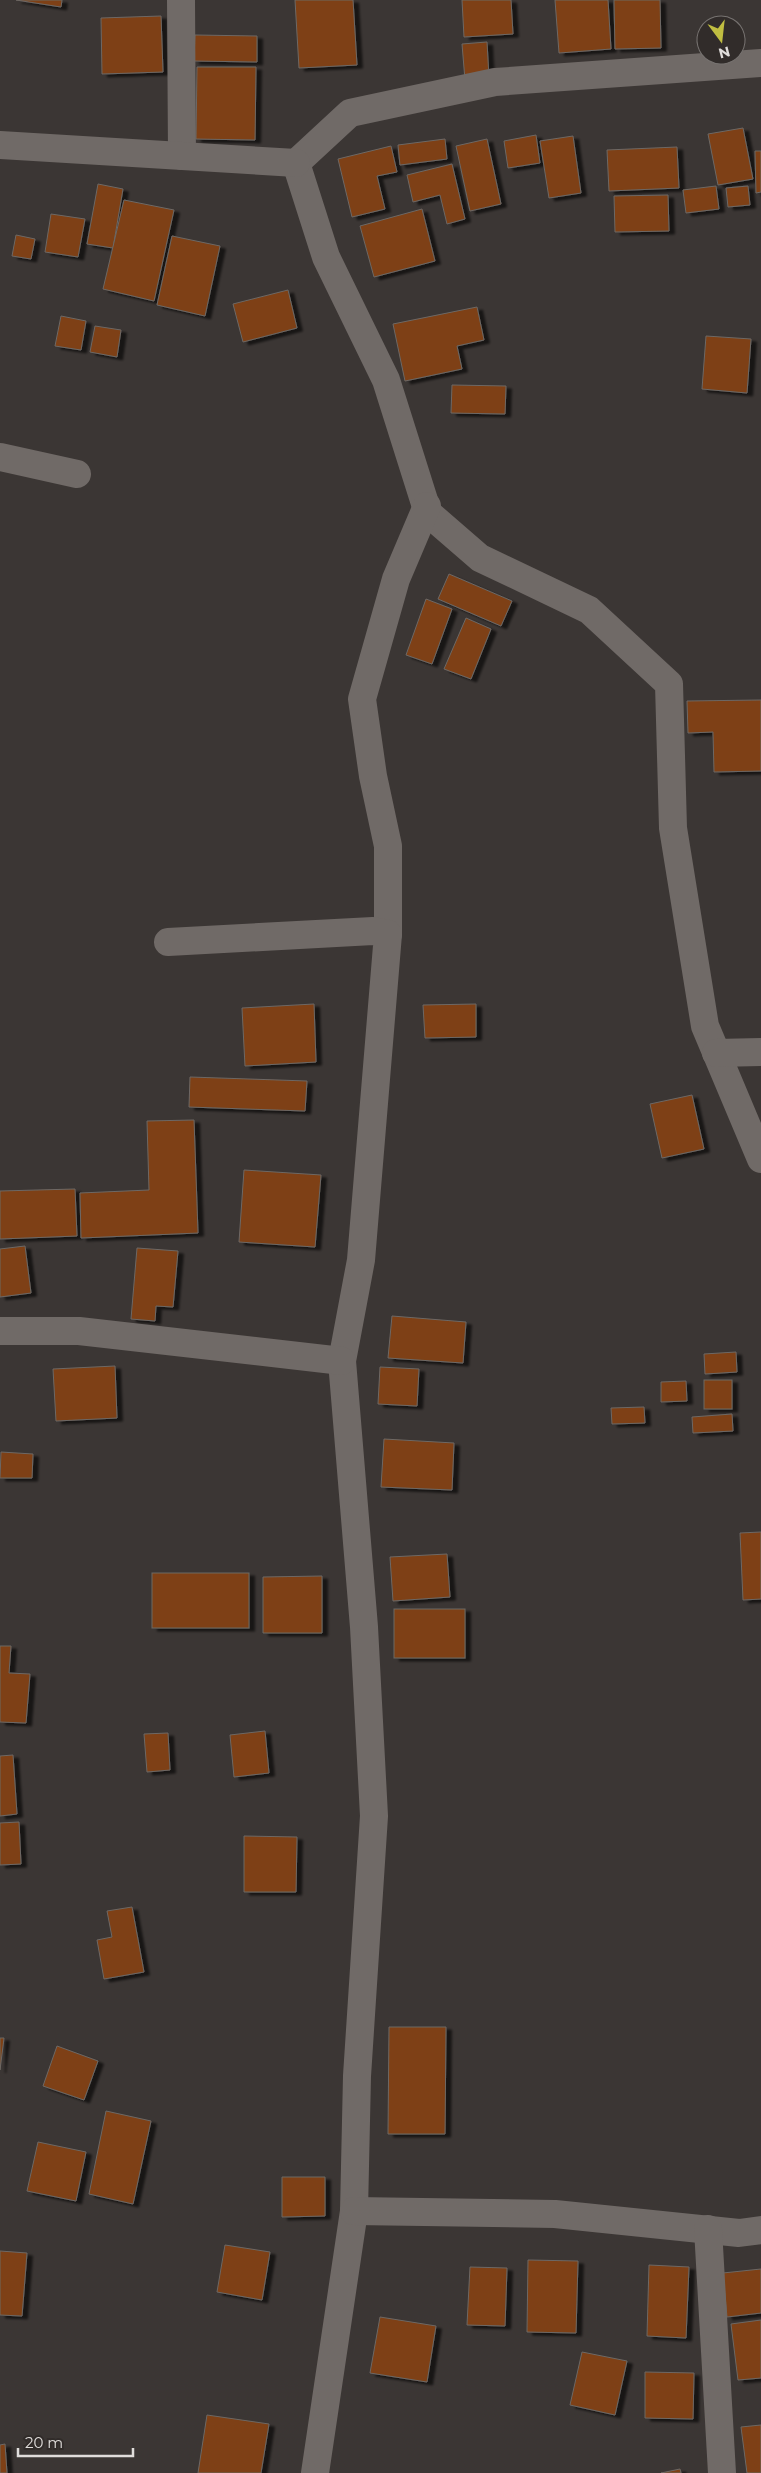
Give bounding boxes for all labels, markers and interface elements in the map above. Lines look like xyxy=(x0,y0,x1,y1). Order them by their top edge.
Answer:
north arrow xyxy=(696,15,746,65)
text: N xyxy=(717,42,732,63)
scale bar xyxy=(18,2426,132,2458)
text: 20 m xyxy=(25,2433,63,2452)

